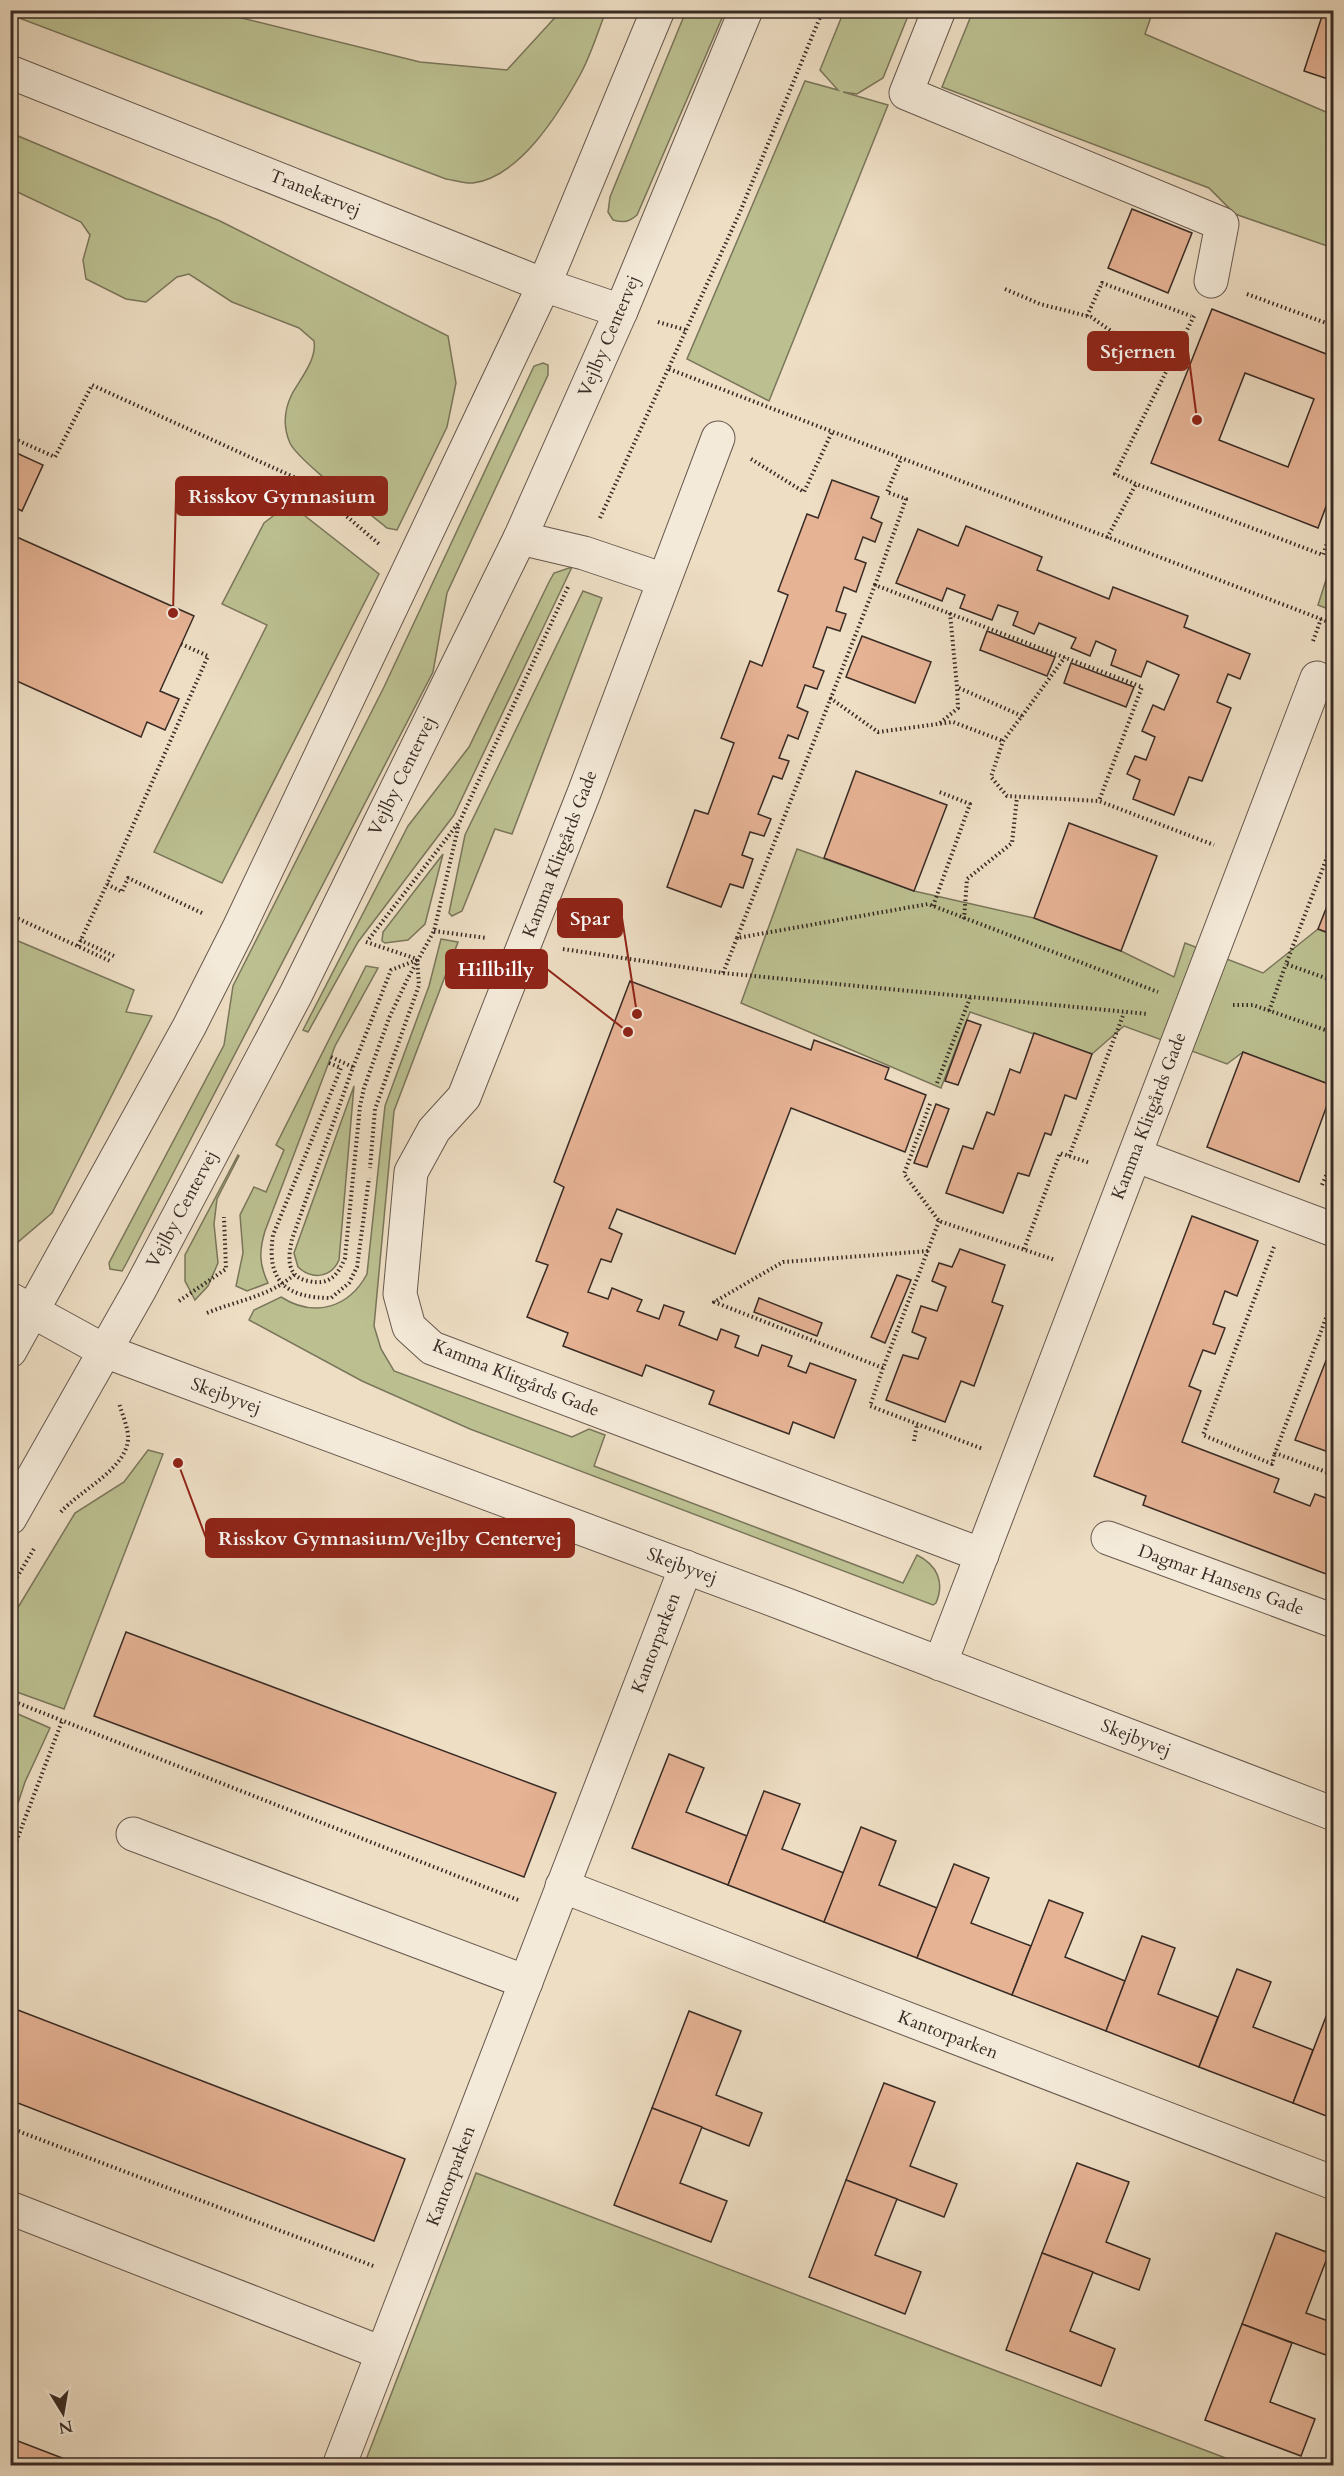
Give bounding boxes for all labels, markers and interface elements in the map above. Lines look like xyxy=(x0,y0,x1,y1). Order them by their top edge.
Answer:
street label: Tranekærvej xyxy=(266,163,364,223)
street label: Vejlby Centervej xyxy=(572,271,646,401)
callout: Stjernen xyxy=(1088,332,1188,370)
text: Stjernen xyxy=(1100,338,1176,365)
callout: Risskov Gymnasium xyxy=(176,477,387,515)
text: Risskov Gymnasium xyxy=(188,483,376,510)
street label: Vejlby Centervej xyxy=(362,712,442,840)
street label: Kamma Klitgårds Gade xyxy=(517,767,603,941)
callout: Spar xyxy=(558,899,622,937)
text: Spar xyxy=(570,905,611,932)
callout: Hillbilly xyxy=(446,950,547,988)
text: Hillbilly xyxy=(458,956,535,983)
street label: Kamma Klitgårds Gade xyxy=(1106,1029,1192,1203)
street label: Vejlby Centervej xyxy=(140,1146,224,1272)
street label: Kamma Klitgårds Gade xyxy=(429,1333,603,1423)
street label: Skejbyvej xyxy=(187,1372,265,1420)
callout: Risskov Gymnasium/Vejlby Centervej xyxy=(206,1519,574,1557)
text: Risskov Gymnasium/Vejlby Centervej xyxy=(218,1525,562,1552)
street label: Dagmar Hansens Gade xyxy=(1134,1538,1308,1622)
street label: Skejbyvej xyxy=(643,1542,721,1590)
street label: Kantorparken xyxy=(625,1589,687,1697)
street label: Skejbyvej xyxy=(1097,1713,1175,1763)
street label: Kantorparken xyxy=(894,2004,1002,2066)
street label: Kantorparken xyxy=(420,2122,482,2230)
north arrow xyxy=(33,2383,93,2443)
text: N xyxy=(57,2415,75,2439)

